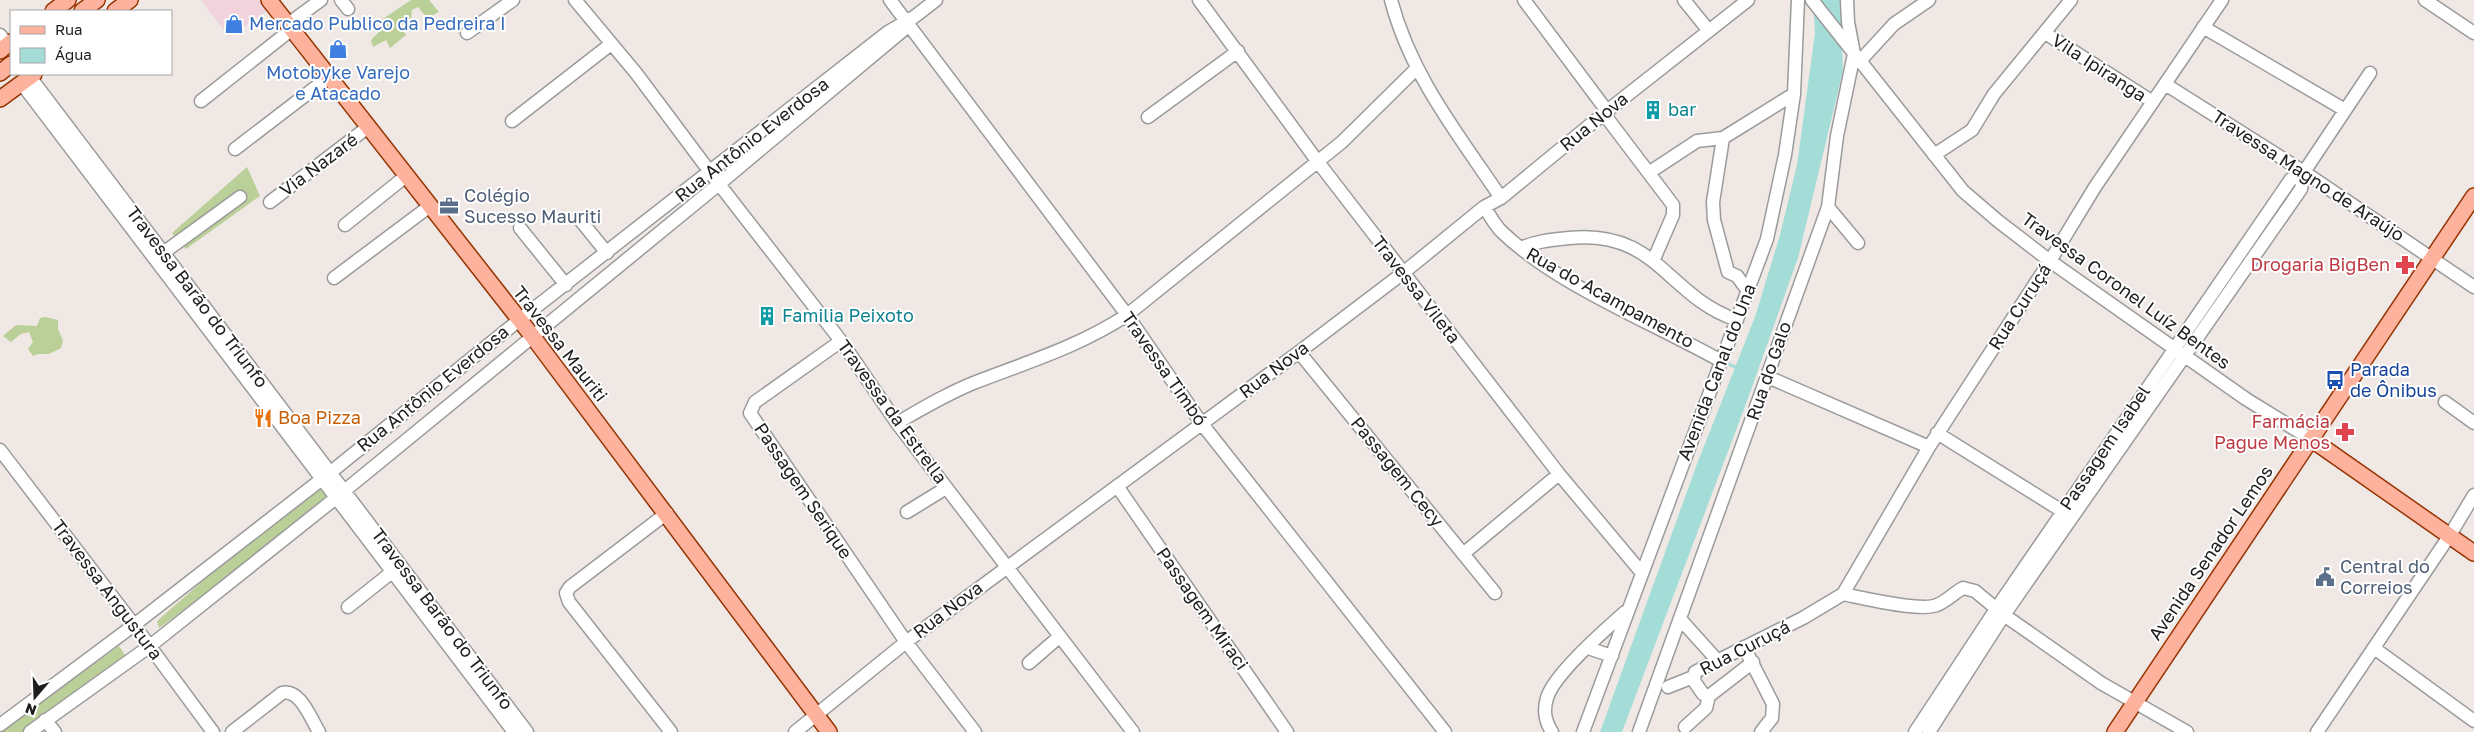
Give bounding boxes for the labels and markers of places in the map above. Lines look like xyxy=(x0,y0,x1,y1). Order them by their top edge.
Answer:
place label: Mercado Publico da Pedreira I xyxy=(249,12,506,34)
shop icon: Mercado Publico da Pedreira I xyxy=(223,13,245,35)
shop icon: Motobyke Varejo e Atacado xyxy=(327,38,349,60)
place label: Motobyke Varejo e Atacado xyxy=(266,61,410,104)
place label: bar xyxy=(1668,98,1696,120)
building icon: bar xyxy=(1642,99,1664,121)
place label: Colégio Sucesso Mauriti xyxy=(464,184,601,227)
office icon: Colégio Sucesso Mauriti xyxy=(438,195,460,217)
place label: Drogaria BigBen xyxy=(2250,253,2390,275)
pharmacy icon: Drogaria BigBen xyxy=(2394,254,2416,276)
place label: Familia Peixoto xyxy=(782,304,914,326)
building icon: Familia Peixoto xyxy=(756,305,778,327)
place label: Parada de Ônibus xyxy=(2350,358,2437,401)
bus stop icon: Parada de Ônibus xyxy=(2324,369,2346,391)
place label: Boa Pizza xyxy=(278,406,361,428)
restaurant icon: Boa Pizza xyxy=(252,407,274,429)
place label: Farmácia Pague Menos xyxy=(2214,410,2330,453)
pharmacy icon: Farmácia Pague Menos xyxy=(2334,421,2356,443)
place label: Central do Correios xyxy=(2340,555,2430,598)
public building icon: Central do Correios xyxy=(2314,566,2336,588)

